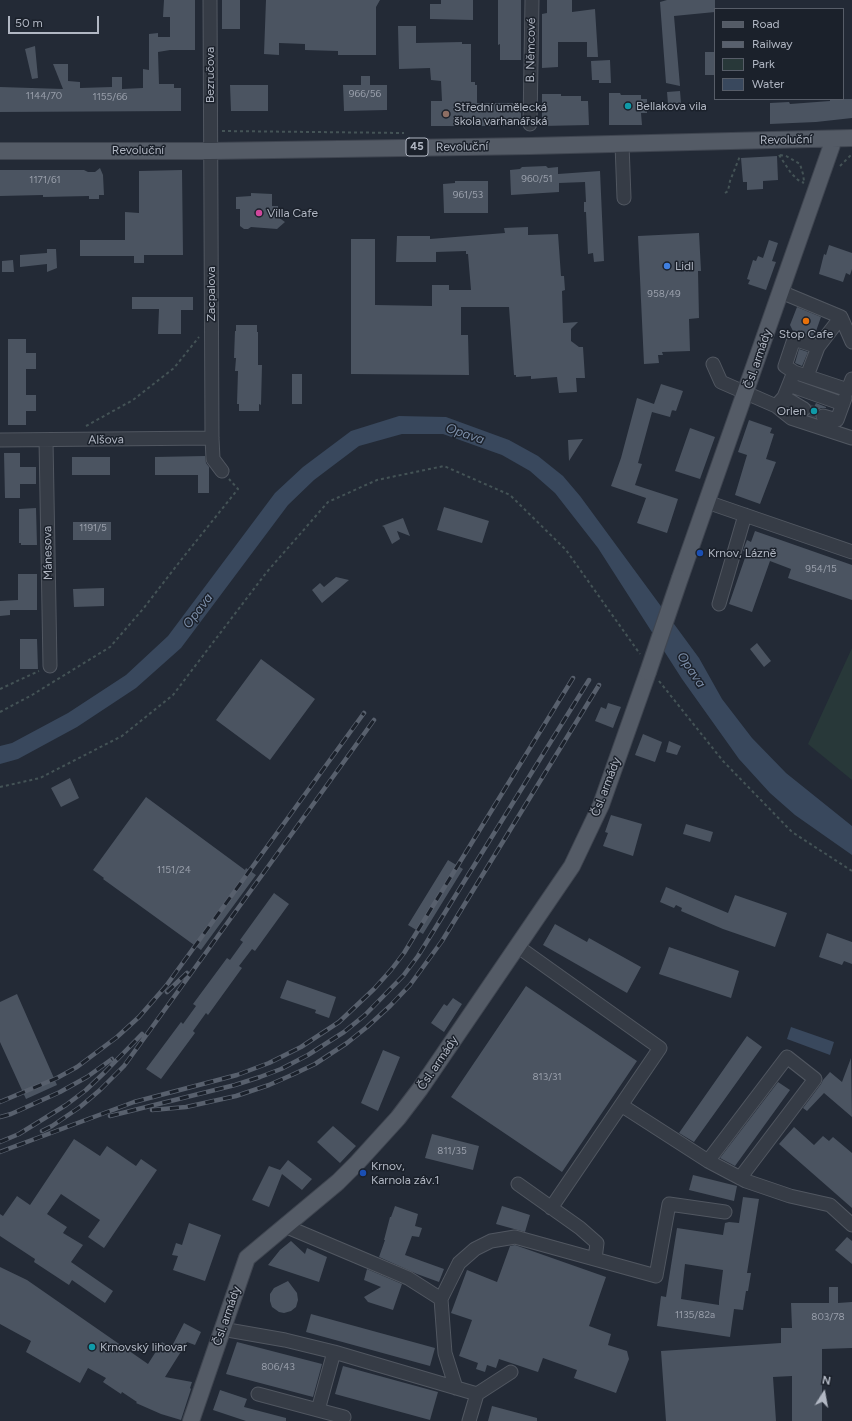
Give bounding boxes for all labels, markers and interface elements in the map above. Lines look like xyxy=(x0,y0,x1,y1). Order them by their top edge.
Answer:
scale bar xyxy=(10,8,101,34)
legend xyxy=(714,8,844,100)
text: 50 m xyxy=(15,16,43,30)
street label: B. Němcové xyxy=(523,17,539,83)
text: Road xyxy=(752,17,780,31)
text: Railway xyxy=(752,37,793,51)
street label: Bezručova xyxy=(203,47,217,103)
text: Park xyxy=(752,57,775,71)
text: Water xyxy=(752,77,784,91)
house number: 966/56 xyxy=(349,88,381,100)
house number: 1144/70 xyxy=(26,90,62,102)
house number: 1155/66 xyxy=(93,91,127,103)
place label: Bellakova vila xyxy=(636,99,707,113)
place label: Střední umělecká škola varhanářská xyxy=(454,100,547,128)
marker: Bellakova vila xyxy=(623,101,633,111)
marker: Střední umělecká škola varhanářská xyxy=(441,109,451,119)
street label: Revoluční xyxy=(760,132,812,148)
road number: 45 xyxy=(406,138,428,156)
street label: Revoluční xyxy=(436,139,488,155)
street label: Revoluční xyxy=(112,143,164,157)
house number: 960/51 xyxy=(521,173,553,185)
house number: 1171/61 xyxy=(29,174,61,186)
house number: 961/53 xyxy=(453,189,483,201)
place label: Villa Cafe xyxy=(267,206,318,220)
marker: Villa Cafe xyxy=(254,208,264,218)
place label: Lidl xyxy=(675,259,694,273)
marker: Lidl xyxy=(662,261,672,271)
street label: Zacpalova xyxy=(204,266,218,322)
house number: 958/49 xyxy=(647,288,681,300)
marker: Stop Cafe xyxy=(801,316,811,326)
street label: Čsl. armády xyxy=(741,327,775,391)
place label: Stop Cafe xyxy=(779,327,833,341)
place label: Orlen xyxy=(777,404,806,418)
marker: Orlen xyxy=(809,406,819,416)
water label: Opava xyxy=(444,420,486,448)
street label: Alšova xyxy=(88,432,124,448)
house number: 1191/5 xyxy=(79,522,107,534)
street label: Mánesova xyxy=(40,526,56,580)
place label: Krnov, Lázně xyxy=(708,546,776,560)
marker: Krnov, Lázně xyxy=(695,548,705,558)
house number: 954/15 xyxy=(805,563,837,575)
water label: Opava xyxy=(180,590,216,632)
water label: Opava xyxy=(673,649,709,691)
street label: Čsl. armády xyxy=(588,755,624,819)
house number: 1151/24 xyxy=(157,864,191,876)
street label: Čsl. armády xyxy=(415,1033,461,1093)
house number: 813/31 xyxy=(532,1071,562,1083)
house number: 811/35 xyxy=(437,1145,467,1157)
place label: Krnov, Karnola záv.1 xyxy=(371,1159,439,1187)
marker: Krnov, Karnola záv.1 xyxy=(358,1168,368,1178)
street label: Čsl. armády xyxy=(210,1284,244,1348)
house number: 1135/82a xyxy=(675,1309,715,1321)
house number: 803/78 xyxy=(811,1311,845,1323)
place label: Krnovský lihovar xyxy=(100,1340,187,1354)
marker: Krnovský lihovar xyxy=(87,1342,97,1352)
house number: 806/43 xyxy=(261,1361,295,1373)
north arrow xyxy=(804,1373,844,1413)
text: N xyxy=(821,1374,832,1388)

